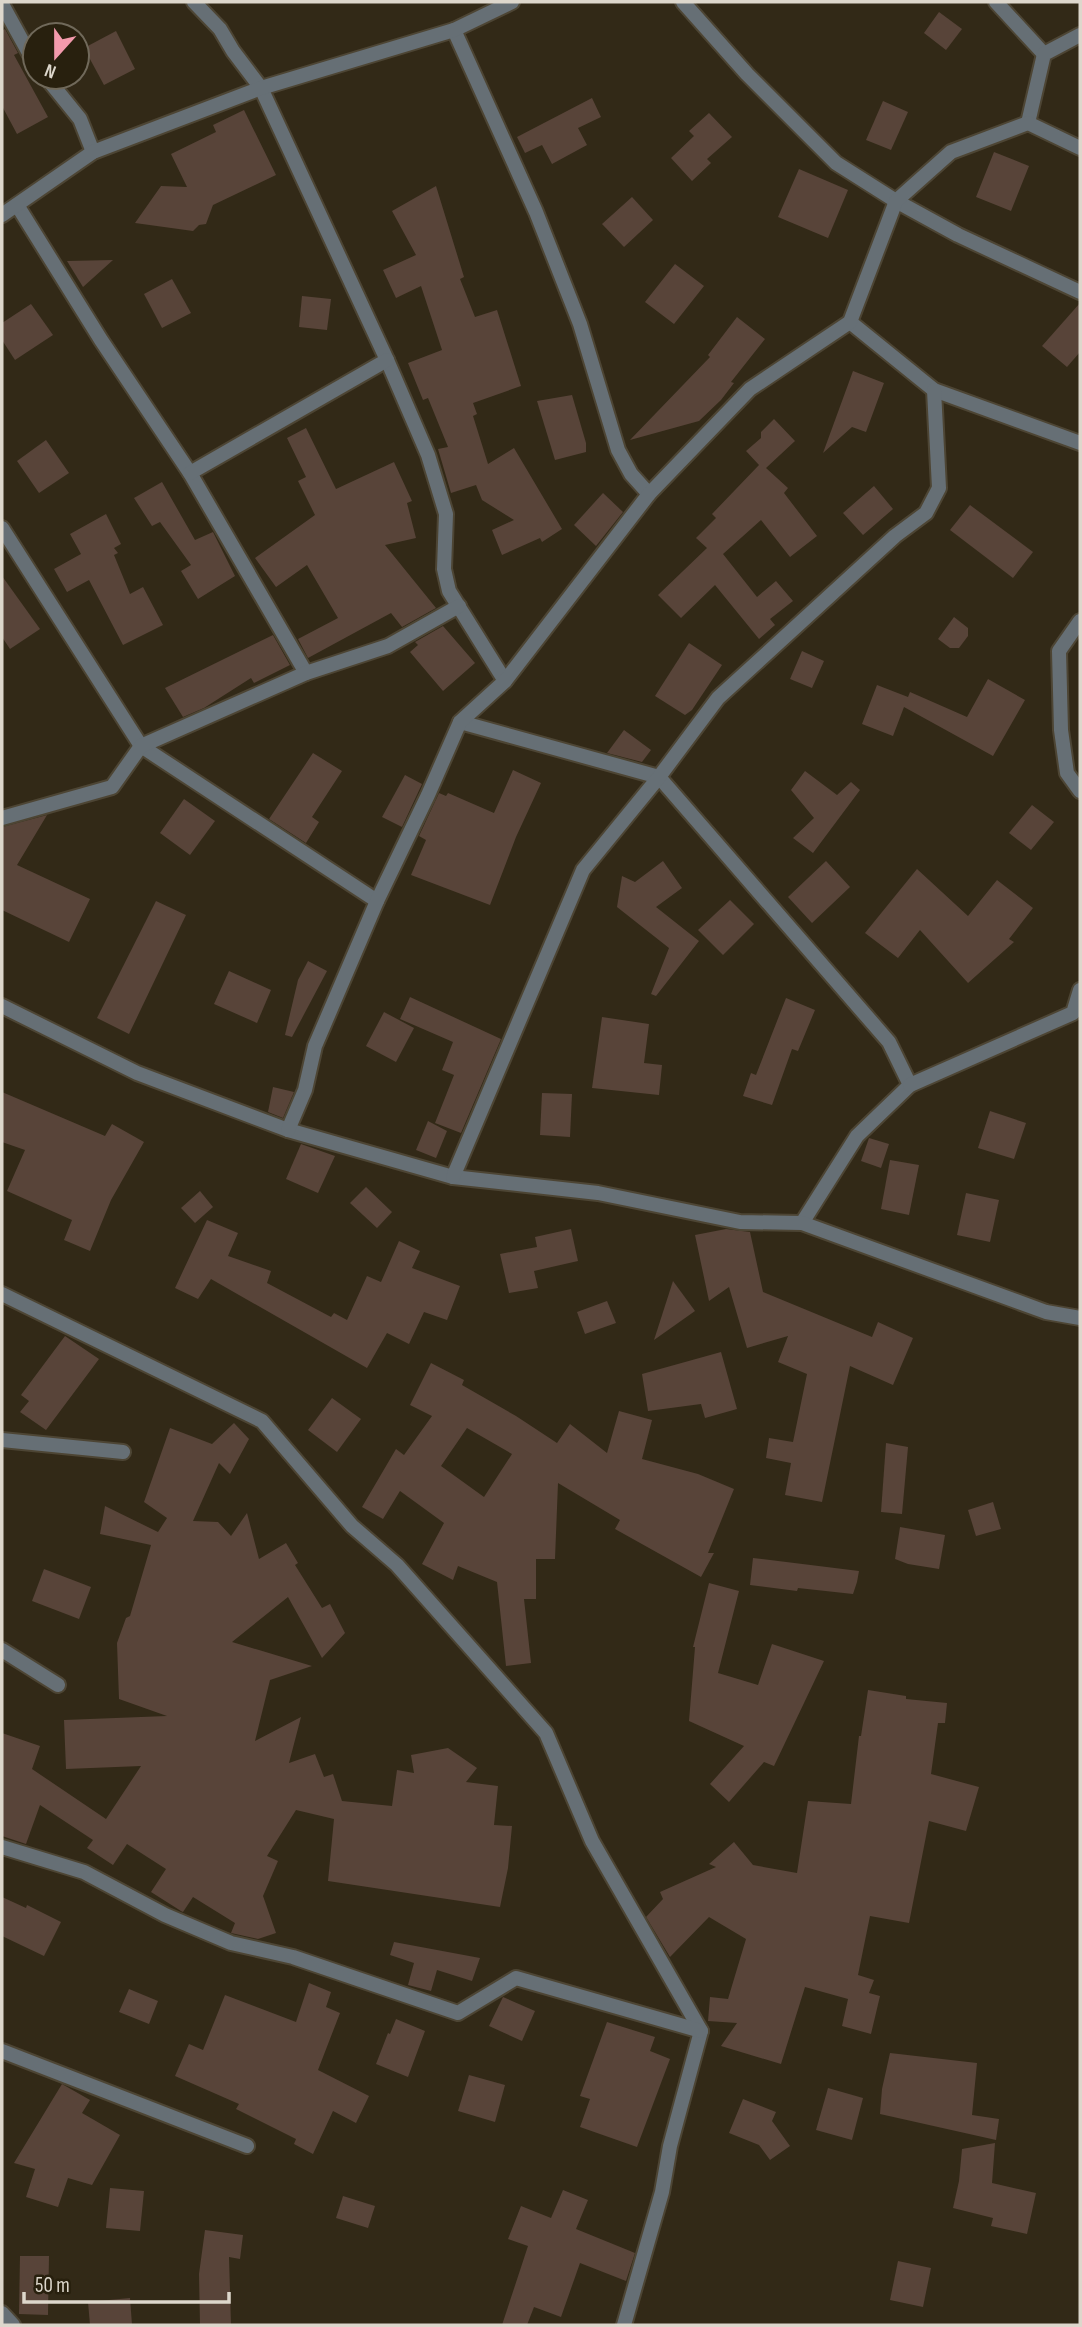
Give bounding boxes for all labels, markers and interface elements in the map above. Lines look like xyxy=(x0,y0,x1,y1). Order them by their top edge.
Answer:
north arrow xyxy=(21,21,91,91)
text: N xyxy=(42,58,59,83)
scale bar xyxy=(24,2260,229,2304)
text: 50 m xyxy=(35,2273,70,2298)

